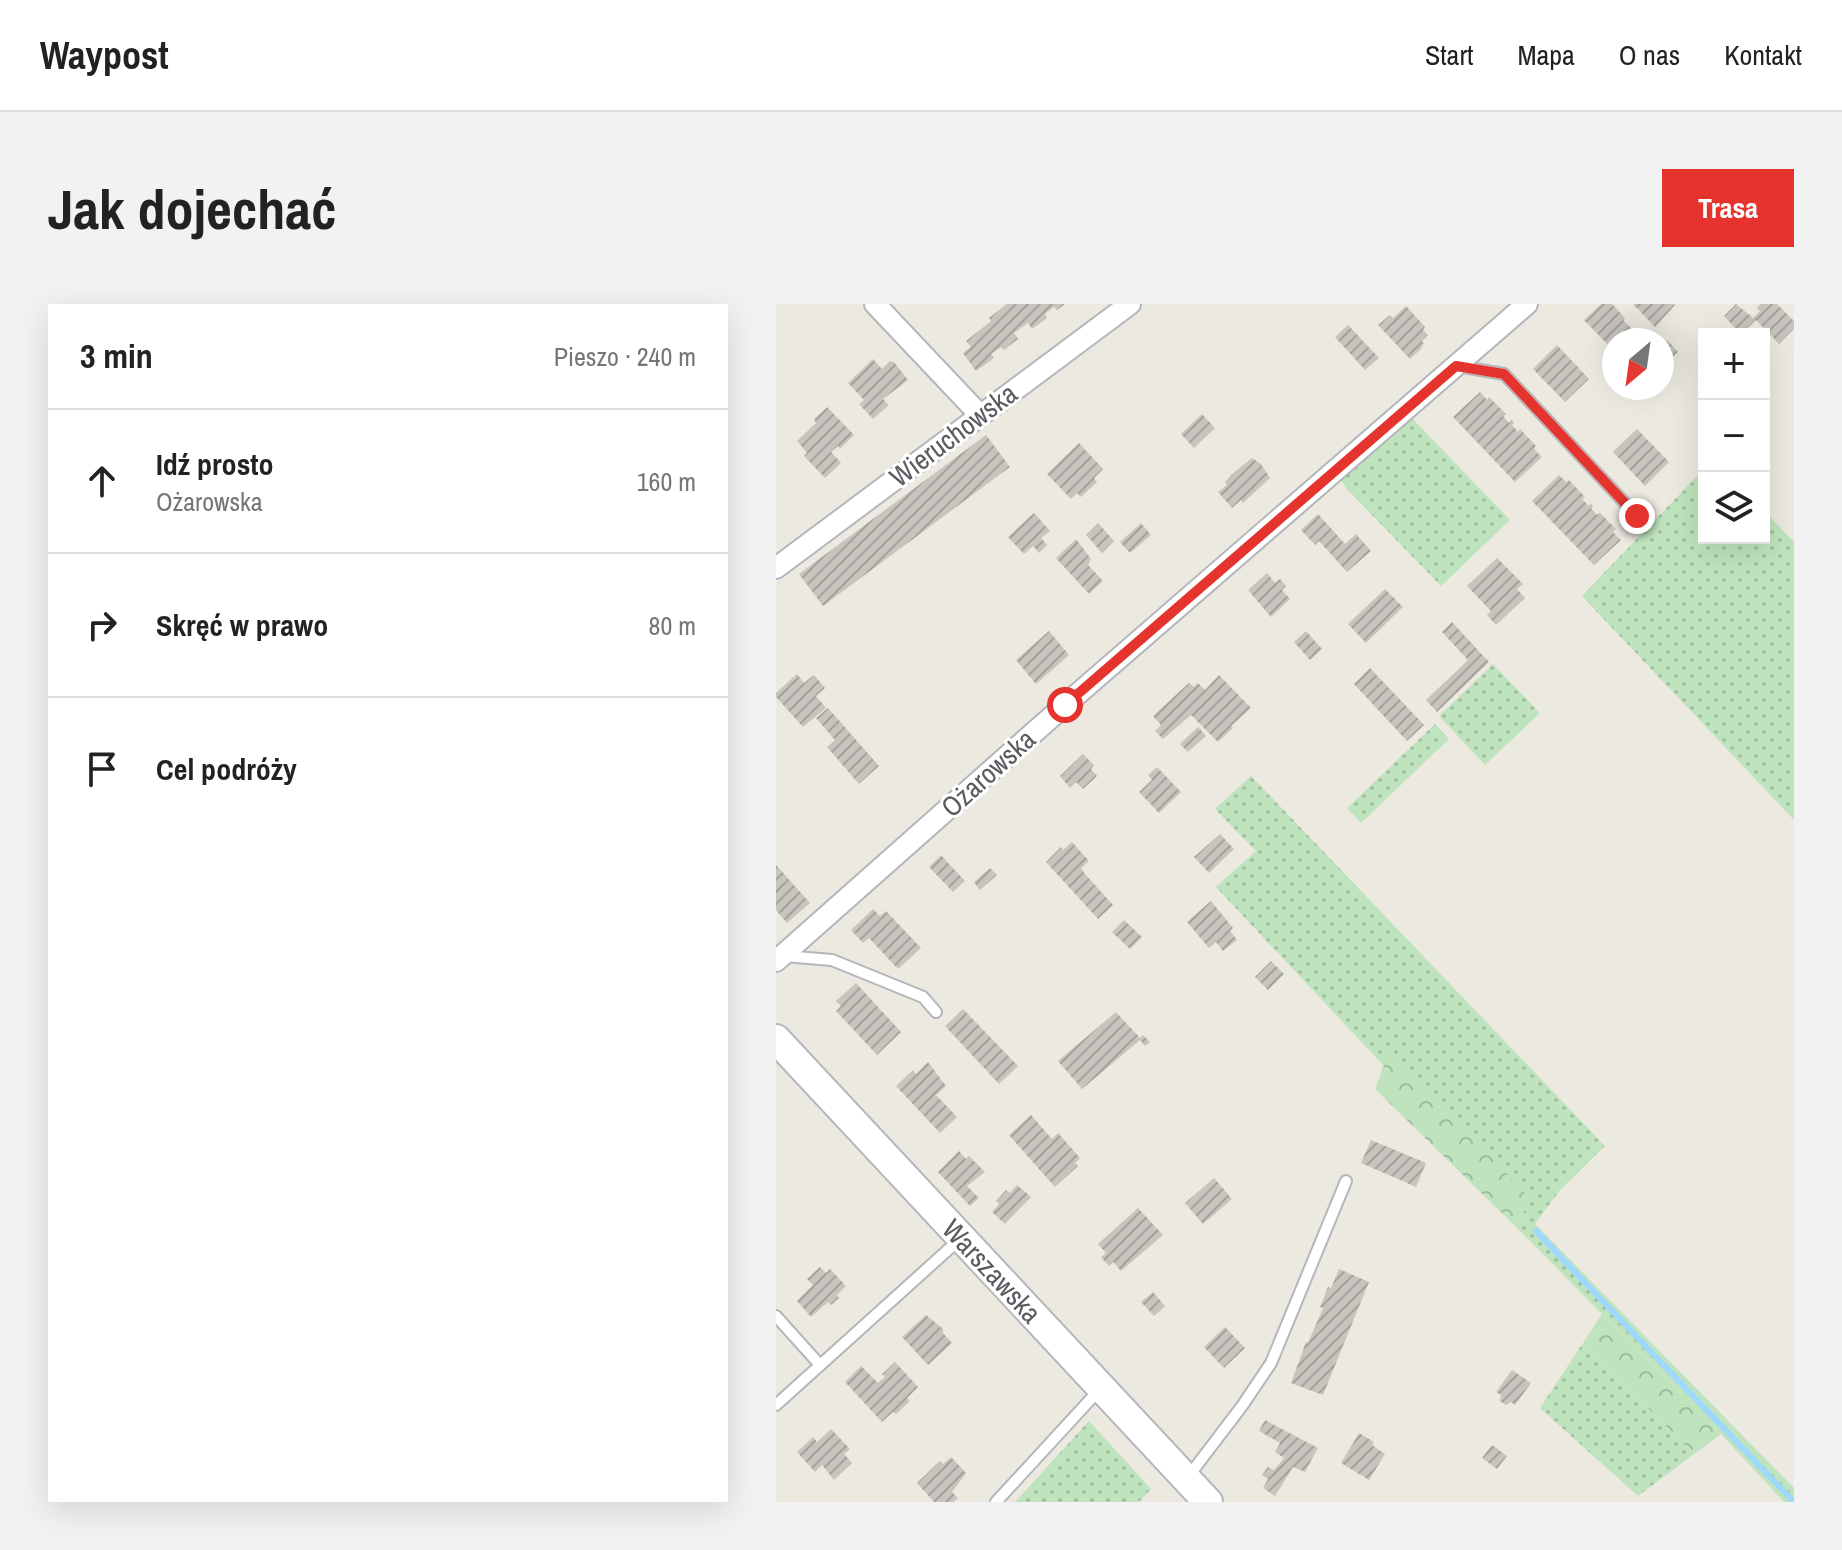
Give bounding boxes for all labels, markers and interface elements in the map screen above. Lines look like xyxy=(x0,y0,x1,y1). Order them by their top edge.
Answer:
text: Waypost xyxy=(40,30,169,81)
text: Start xyxy=(1425,36,1473,74)
text: Mapa xyxy=(1517,36,1575,74)
text: O nas xyxy=(1619,36,1680,74)
text: Kontakt xyxy=(1724,36,1802,74)
button: Trasa xyxy=(1662,169,1794,247)
text: Jak dojechać xyxy=(48,171,336,246)
north arrow xyxy=(1602,328,1674,400)
map controls xyxy=(1698,328,1770,544)
button: + xyxy=(1698,328,1770,400)
text: 3 min xyxy=(80,333,153,379)
text: Pieszo · 240 m xyxy=(554,339,696,374)
street label: Wieruchowska xyxy=(881,374,1025,495)
button: − xyxy=(1698,400,1770,472)
text: Idź prosto xyxy=(156,444,274,484)
icon: ahead xyxy=(80,459,124,503)
text: 160 m xyxy=(637,464,696,499)
button: layers xyxy=(1698,472,1770,544)
text: Ożarowska xyxy=(156,484,263,519)
route end xyxy=(1619,498,1655,534)
icon: right xyxy=(80,603,124,647)
text: Skręć w prawo xyxy=(156,605,328,645)
text: 80 m xyxy=(649,608,696,643)
route start xyxy=(1047,687,1083,723)
street label: Ożarowska xyxy=(933,720,1044,826)
icon: arrive xyxy=(80,747,124,791)
text: Cel podróży xyxy=(156,749,297,789)
street label: Warszawska xyxy=(934,1211,1050,1331)

